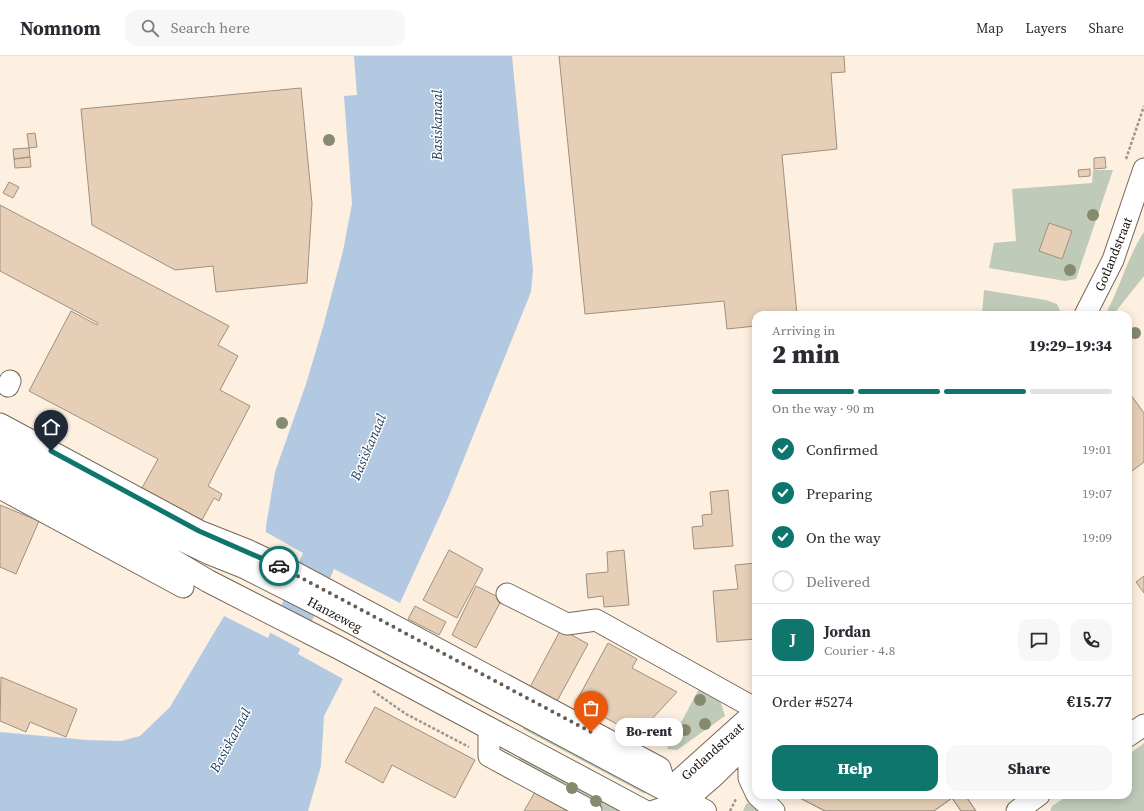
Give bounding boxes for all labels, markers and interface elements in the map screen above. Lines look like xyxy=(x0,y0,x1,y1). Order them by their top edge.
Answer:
search box xyxy=(125,10,405,46)
text: Nomnom xyxy=(20,15,101,41)
icon: search xyxy=(139,17,161,39)
text: Search here xyxy=(171,17,250,38)
text: Map xyxy=(976,18,1003,38)
text: Layers xyxy=(1025,18,1067,38)
text: Share xyxy=(1089,18,1124,38)
water label: Basiskanaal xyxy=(427,90,447,161)
street label: Gotlandstraat xyxy=(1091,214,1136,294)
text: Arriving in xyxy=(772,322,835,339)
text: 19:29–19:34 xyxy=(1029,335,1112,356)
text: 2 min xyxy=(772,336,840,372)
text: On the way · 90 m xyxy=(772,400,874,417)
pin xyxy=(34,410,68,451)
water label: Basiskanaal xyxy=(345,411,391,484)
icon: home xyxy=(40,416,62,438)
icon: check xyxy=(772,438,794,460)
text: Confirmed xyxy=(806,439,878,460)
text: 19:01 xyxy=(1082,441,1112,458)
icon: check xyxy=(772,482,794,504)
text: Preparing xyxy=(806,483,872,504)
text: 19:07 xyxy=(1082,485,1112,502)
icon: check xyxy=(772,526,794,548)
text: On the way xyxy=(806,527,881,548)
text: 19:09 xyxy=(1082,529,1112,546)
courier xyxy=(259,546,299,586)
icon: car xyxy=(268,555,290,577)
text: Delivered xyxy=(806,571,870,592)
street label: Hanzeweg xyxy=(304,593,365,636)
button: chat xyxy=(1018,619,1060,661)
button: phone xyxy=(1070,619,1112,661)
text: Jordan xyxy=(824,621,871,642)
text: J xyxy=(790,629,796,650)
text: Courier · 4.8 xyxy=(824,642,895,659)
pin xyxy=(574,691,608,732)
text: Order #5274 xyxy=(772,691,853,712)
text: €15.77 xyxy=(1067,691,1112,712)
icon: bag xyxy=(580,697,602,719)
water label: Basiskanaal xyxy=(204,704,255,777)
callout: Bo-rent xyxy=(615,718,683,746)
street label: Gotlandstraat xyxy=(678,718,748,784)
text: Bo-rent xyxy=(626,723,672,740)
button: Help xyxy=(772,745,938,791)
button: Share xyxy=(946,745,1112,791)

